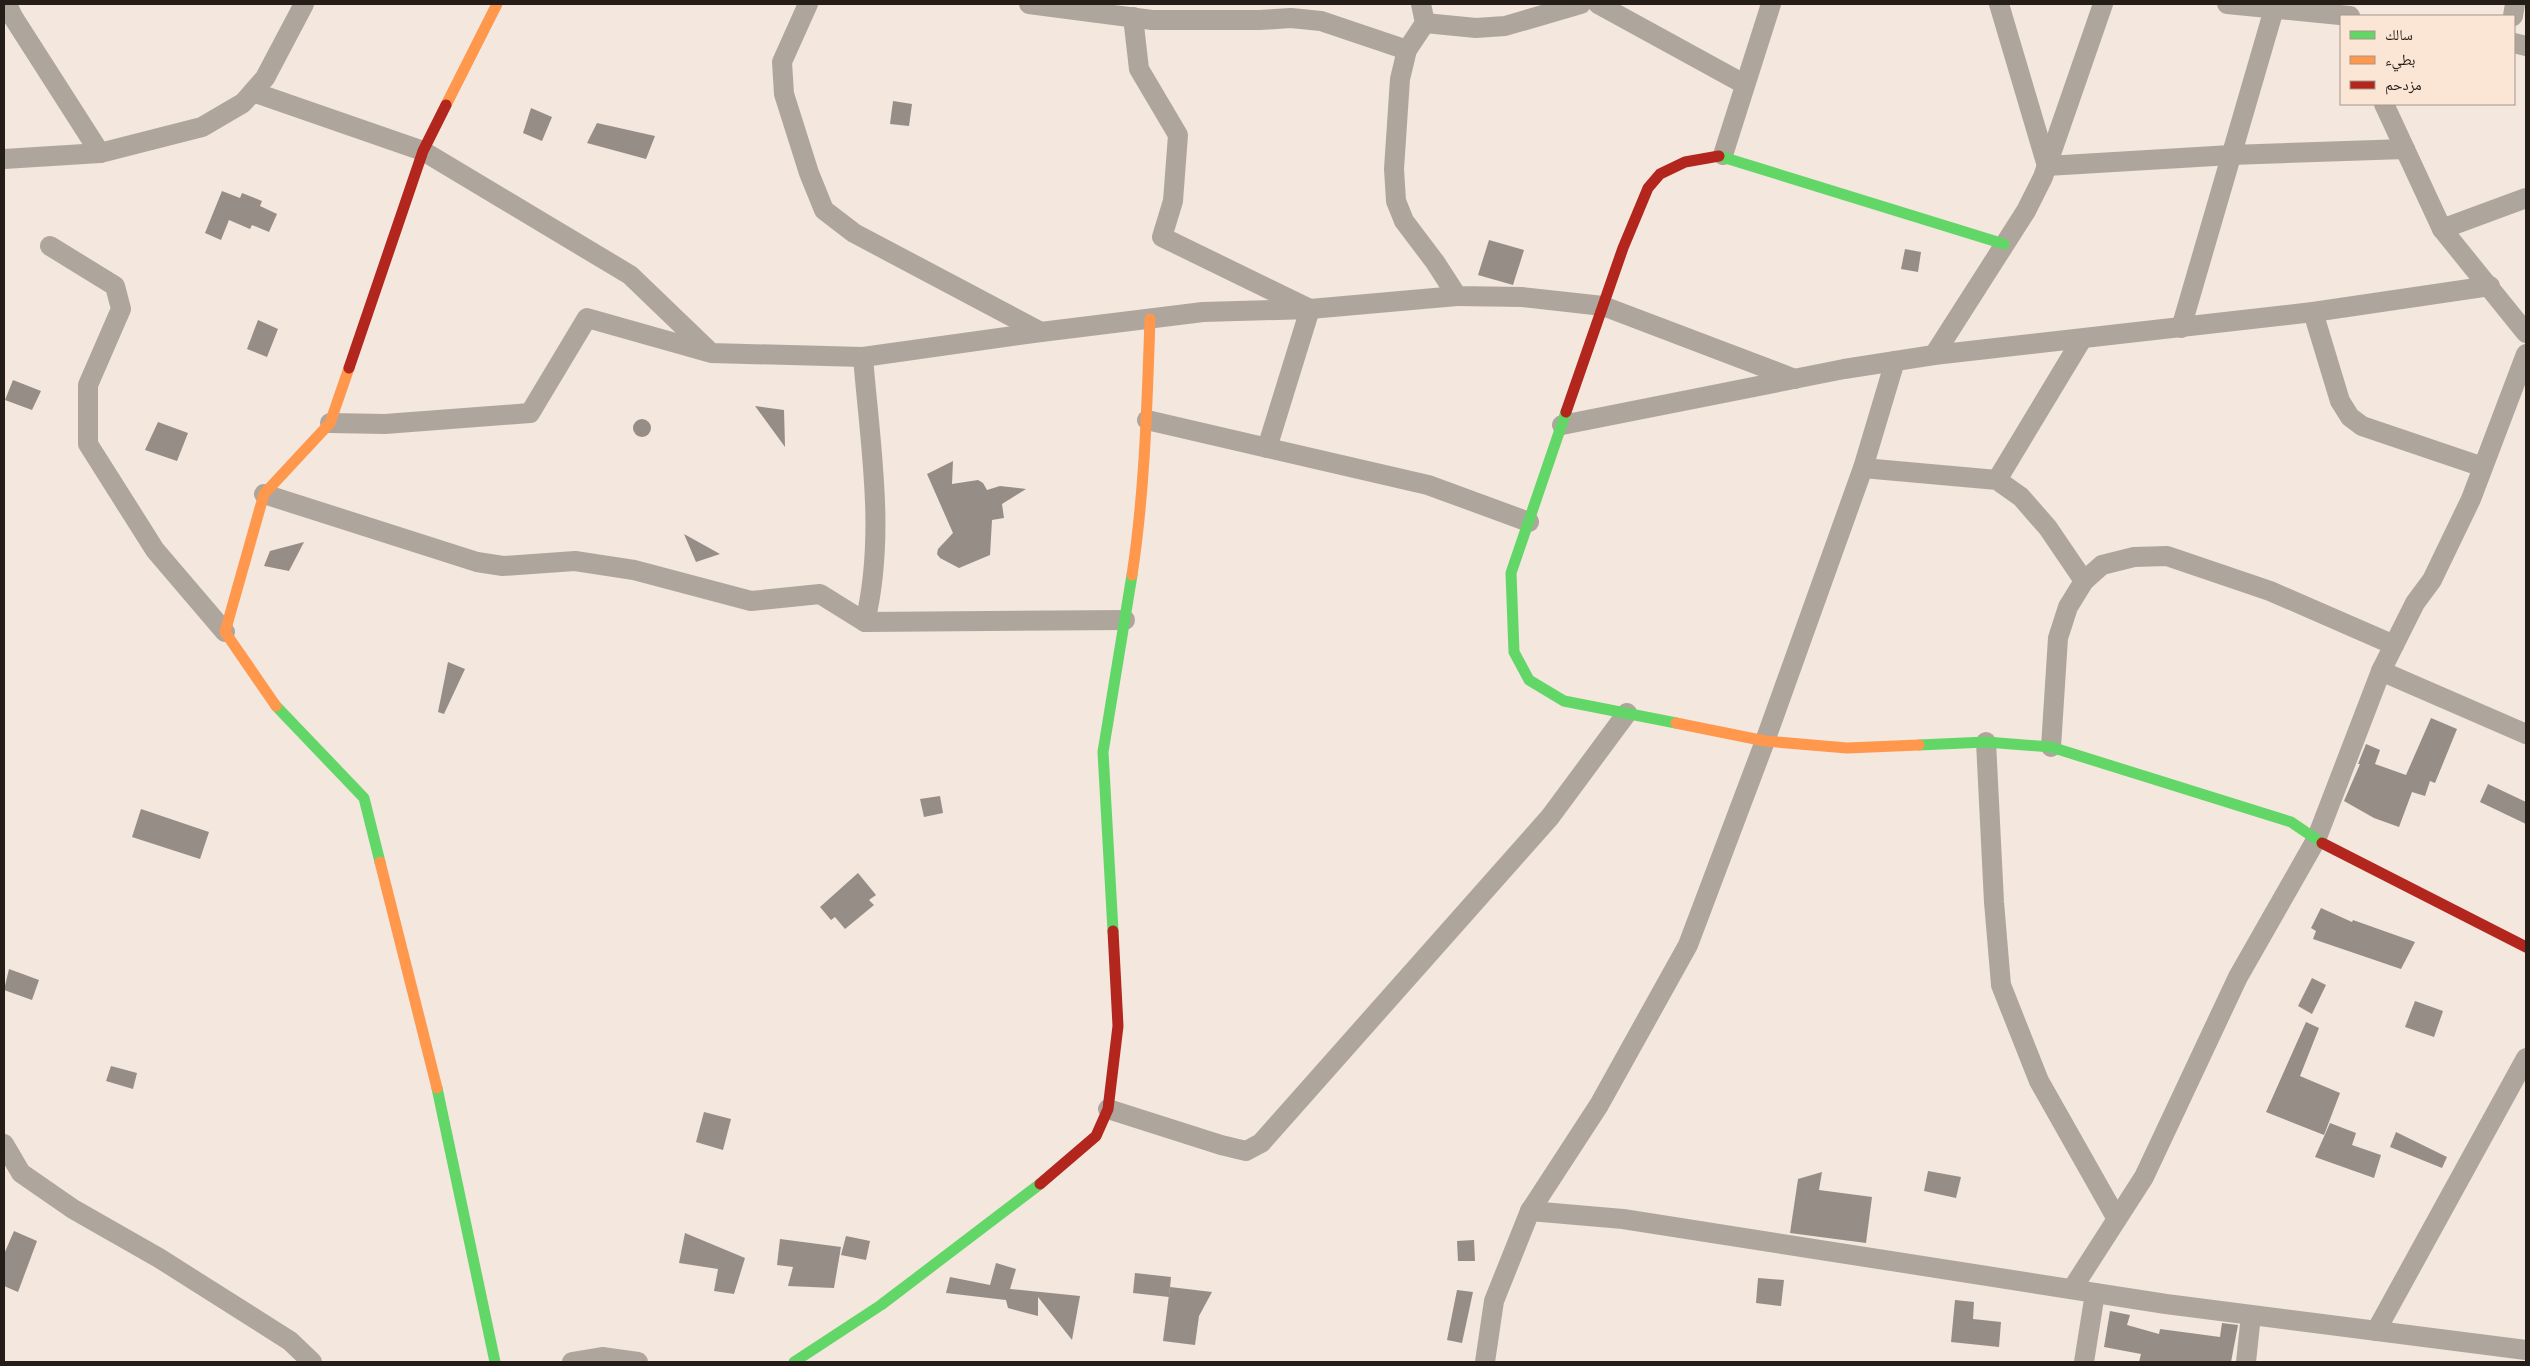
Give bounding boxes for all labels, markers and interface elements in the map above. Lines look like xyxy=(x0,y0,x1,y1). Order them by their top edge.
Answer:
legend xyxy=(2340,15,2515,105)
text: سالك xyxy=(2385,26,2413,44)
text: بطيء xyxy=(2385,51,2415,72)
text: مزدحم xyxy=(2385,76,2422,95)

